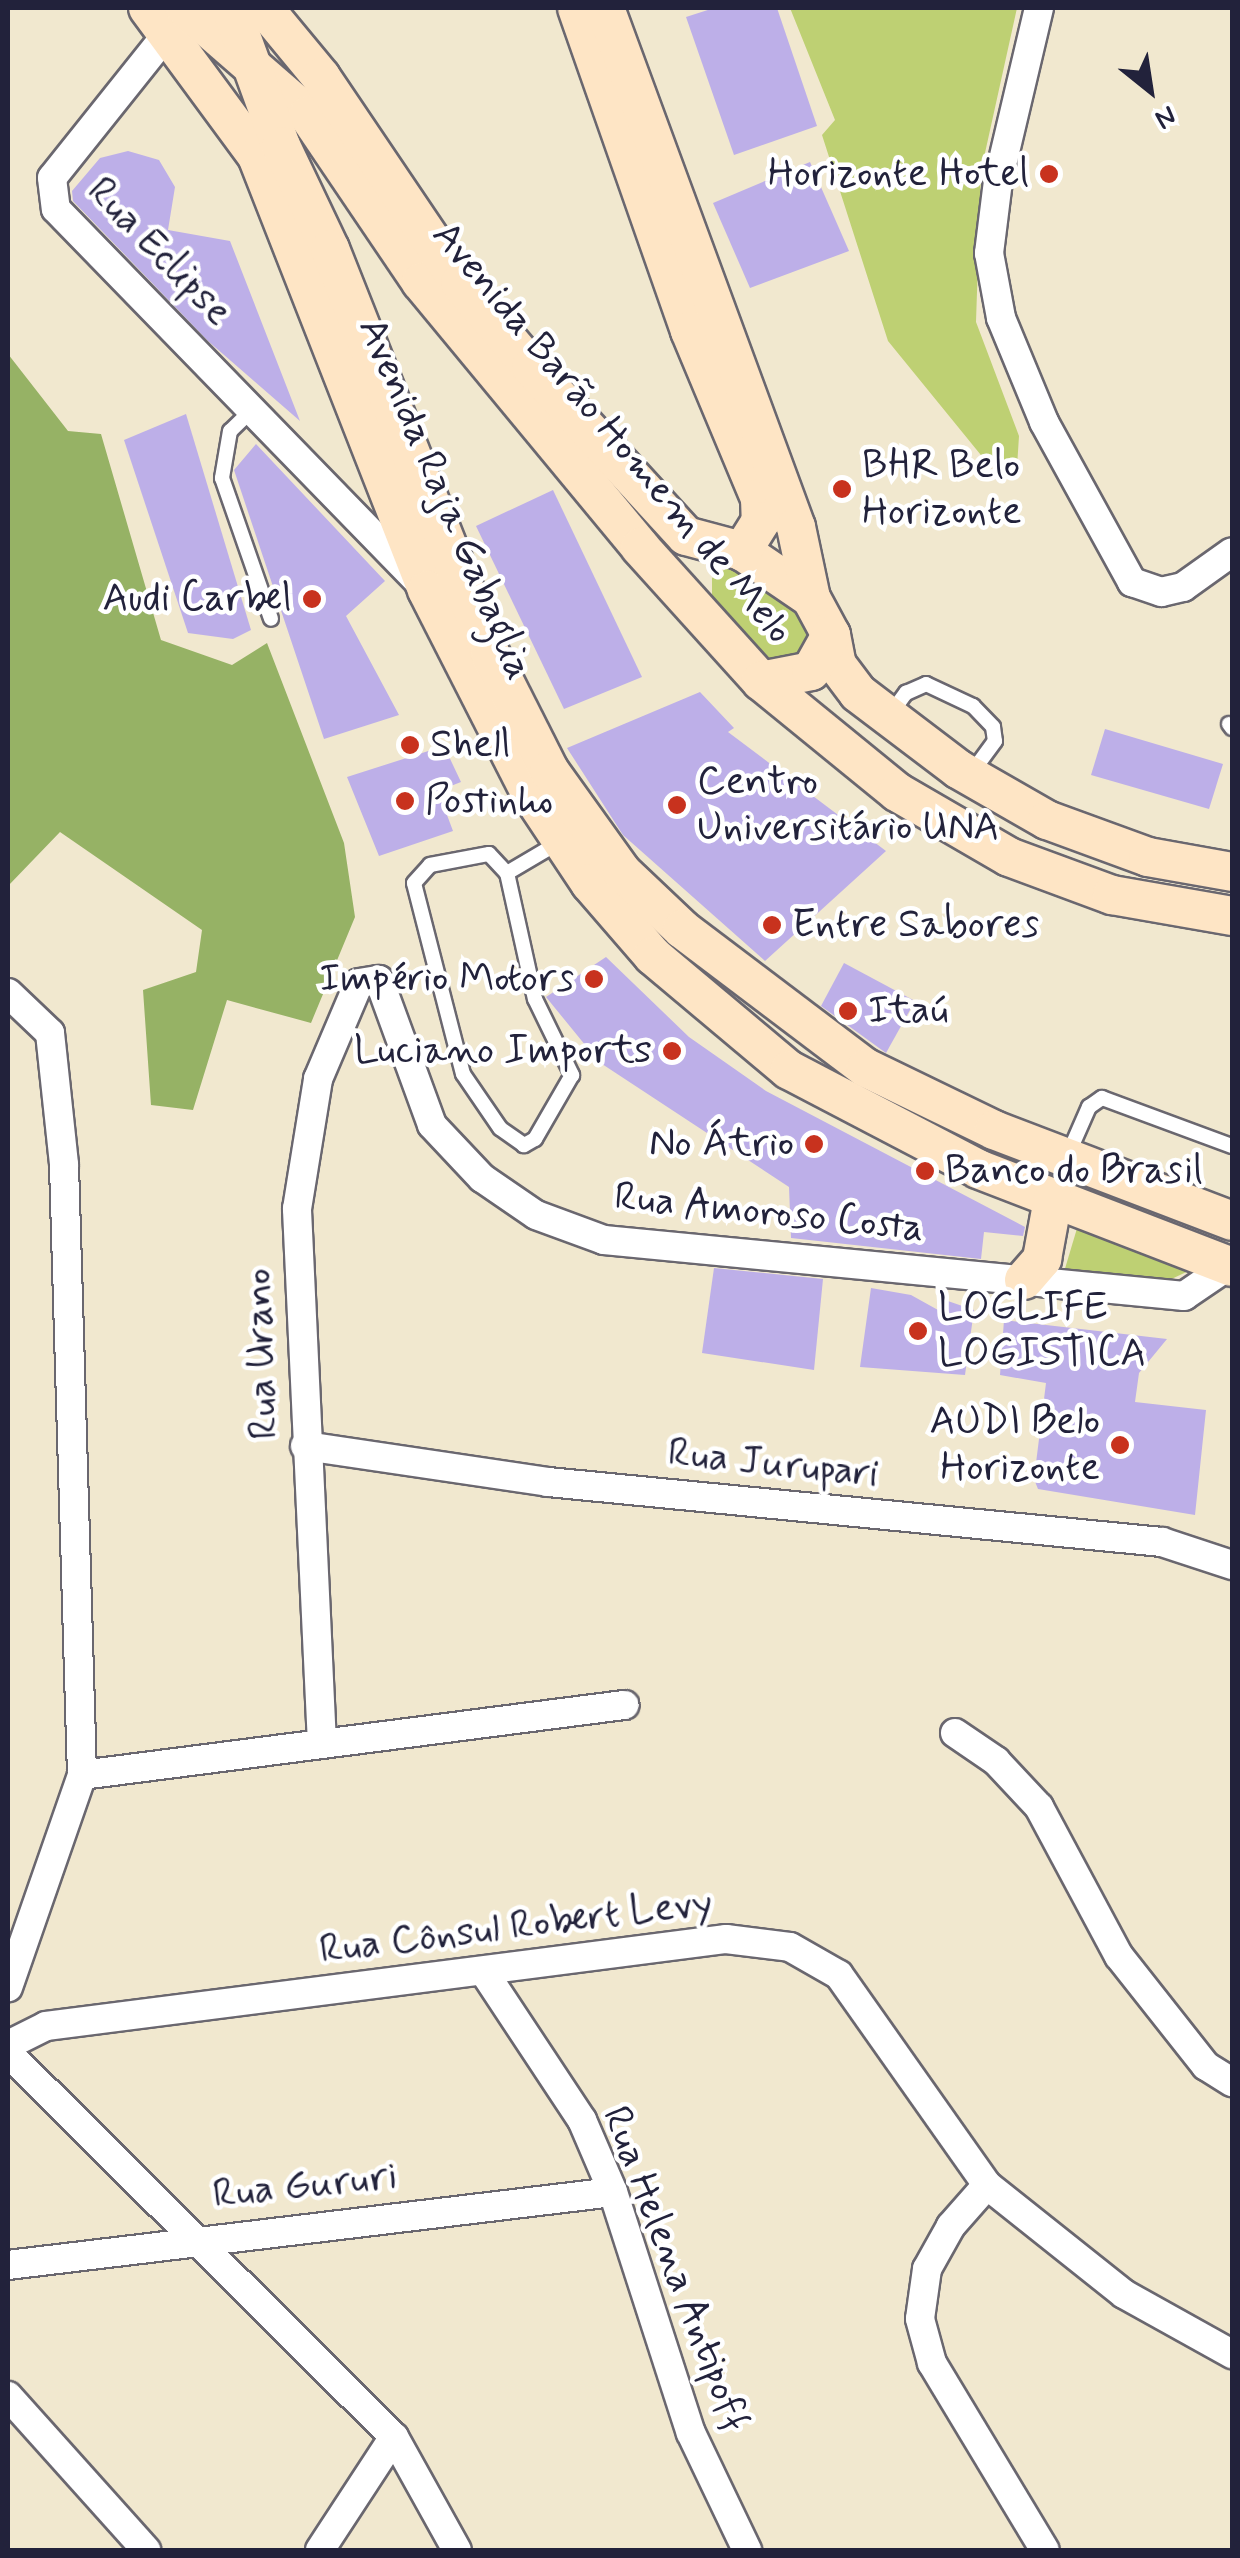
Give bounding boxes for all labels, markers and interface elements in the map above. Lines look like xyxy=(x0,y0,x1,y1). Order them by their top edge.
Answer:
north arrow xyxy=(1100,40,1200,140)
text: N xyxy=(1148,96,1183,137)
place label: Horizonte Hotel xyxy=(777,150,1029,198)
marker: Horizonte Hotel xyxy=(1038,163,1060,185)
street label: Rua Eclipse xyxy=(76,168,242,336)
street label: Avenida Barão Homem de Melo xyxy=(420,211,804,655)
street label: Avenida Raja Gabaglia xyxy=(347,311,543,687)
place label: BHR Belo Horizonte xyxy=(862,442,1022,536)
marker: BHR Belo Horizonte xyxy=(831,478,853,500)
place label: Audi Carbel xyxy=(99,575,292,623)
marker: Audi Carbel xyxy=(301,588,323,610)
place label: Shell xyxy=(430,721,511,769)
marker: Shell xyxy=(399,734,421,756)
place label: Centro Universitário UNA xyxy=(697,758,1000,852)
place label: Postinho xyxy=(425,777,553,825)
marker: Postinho xyxy=(394,790,416,812)
marker: Centro Universitário UNA xyxy=(666,794,688,816)
place label: Entre Sabores xyxy=(792,901,1033,949)
marker: Entre Sabores xyxy=(761,914,783,936)
place label: Império Motors xyxy=(319,955,574,1003)
marker: Império Motors xyxy=(583,968,605,990)
place label: Itaú xyxy=(868,987,948,1035)
marker: Itaú xyxy=(837,1000,859,1022)
place label: Luciano Imports xyxy=(355,1027,652,1075)
marker: Luciano Imports xyxy=(661,1040,683,1062)
place label: No Átrio xyxy=(649,1120,794,1168)
marker: No Átrio xyxy=(803,1133,825,1155)
place label: Banco do Brasil xyxy=(945,1147,1200,1195)
marker: Banco do Brasil xyxy=(914,1160,936,1182)
street label: Rua Amoroso Costa xyxy=(609,1173,929,1253)
street label: Rua Urano xyxy=(235,1268,289,1440)
place label: LOGLIFE LOGISTICA xyxy=(938,1284,1146,1378)
marker: LOGLIFE LOGISTICA xyxy=(907,1320,929,1342)
place label: AUDI Belo Horizonte xyxy=(927,1398,1100,1492)
street label: Rua Jurupari xyxy=(668,1429,878,1499)
marker: AUDI Belo Horizonte xyxy=(1109,1434,1131,1456)
street label: Rua Cônsul Robert Levy xyxy=(317,1879,715,1975)
street label: Rua Helena Antipoff xyxy=(590,2097,760,2441)
street label: Rua Gururi xyxy=(215,2153,395,2219)

